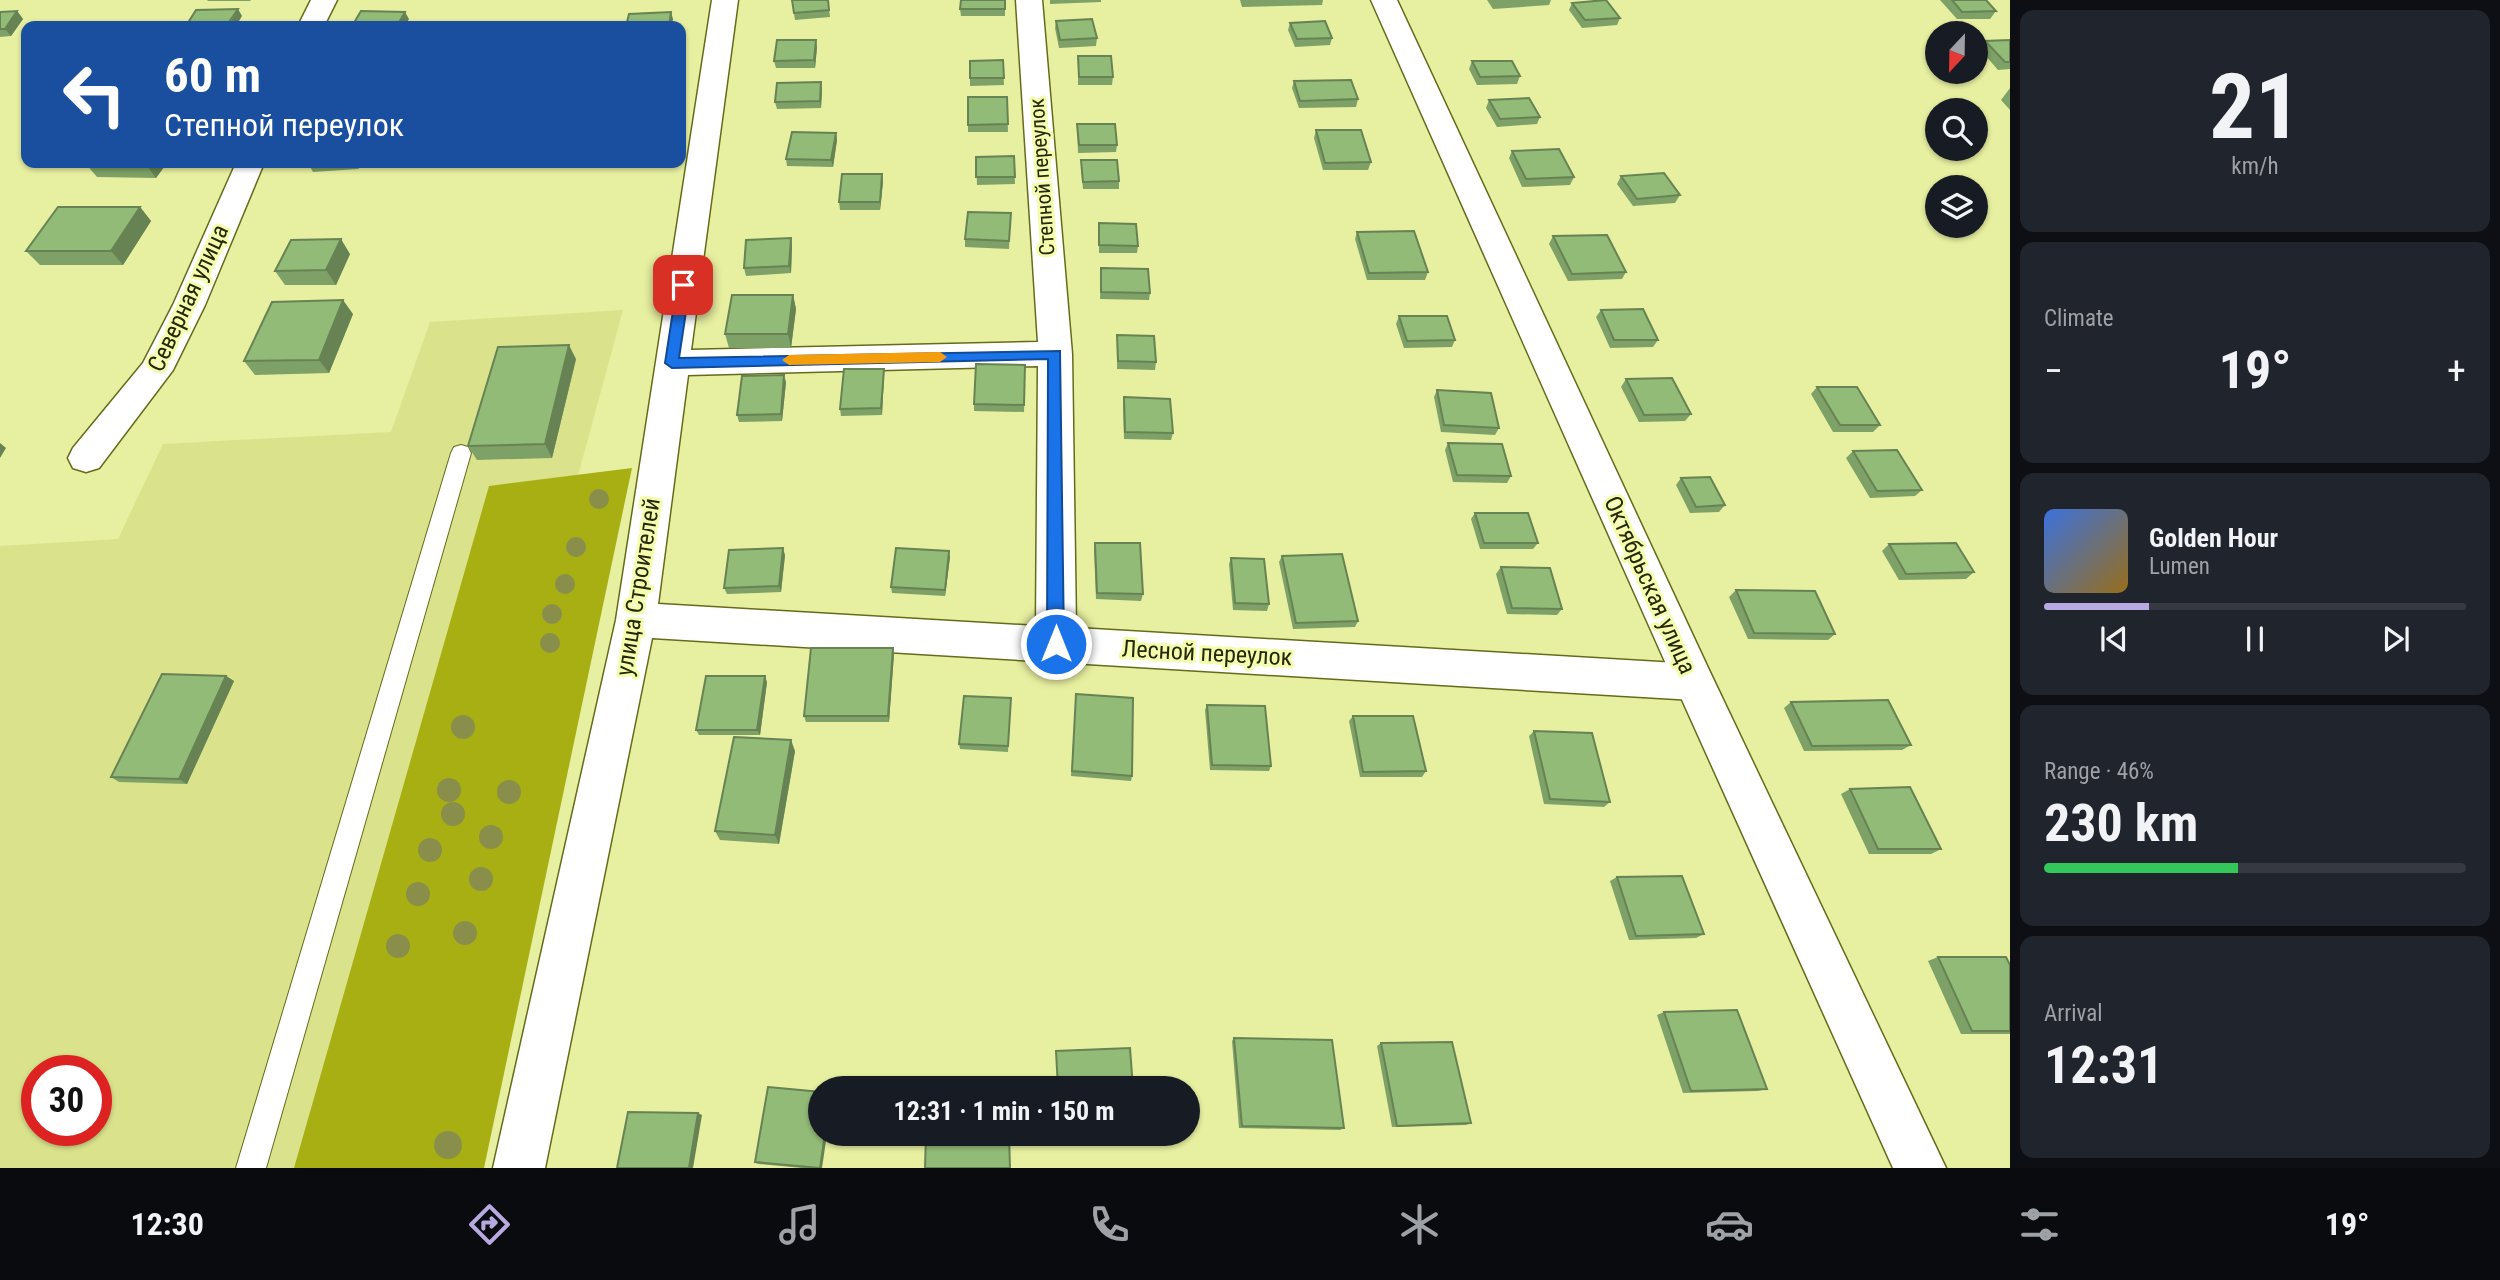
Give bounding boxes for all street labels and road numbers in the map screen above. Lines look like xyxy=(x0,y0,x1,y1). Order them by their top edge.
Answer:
street label: Степной переулок xyxy=(1025,98,1059,256)
street label: Северная улица xyxy=(142,220,234,376)
street label: Октябрьская улица xyxy=(1598,492,1702,678)
street label: улица Строителей xyxy=(610,496,666,678)
street label: Лесной переулок xyxy=(1121,635,1294,671)

